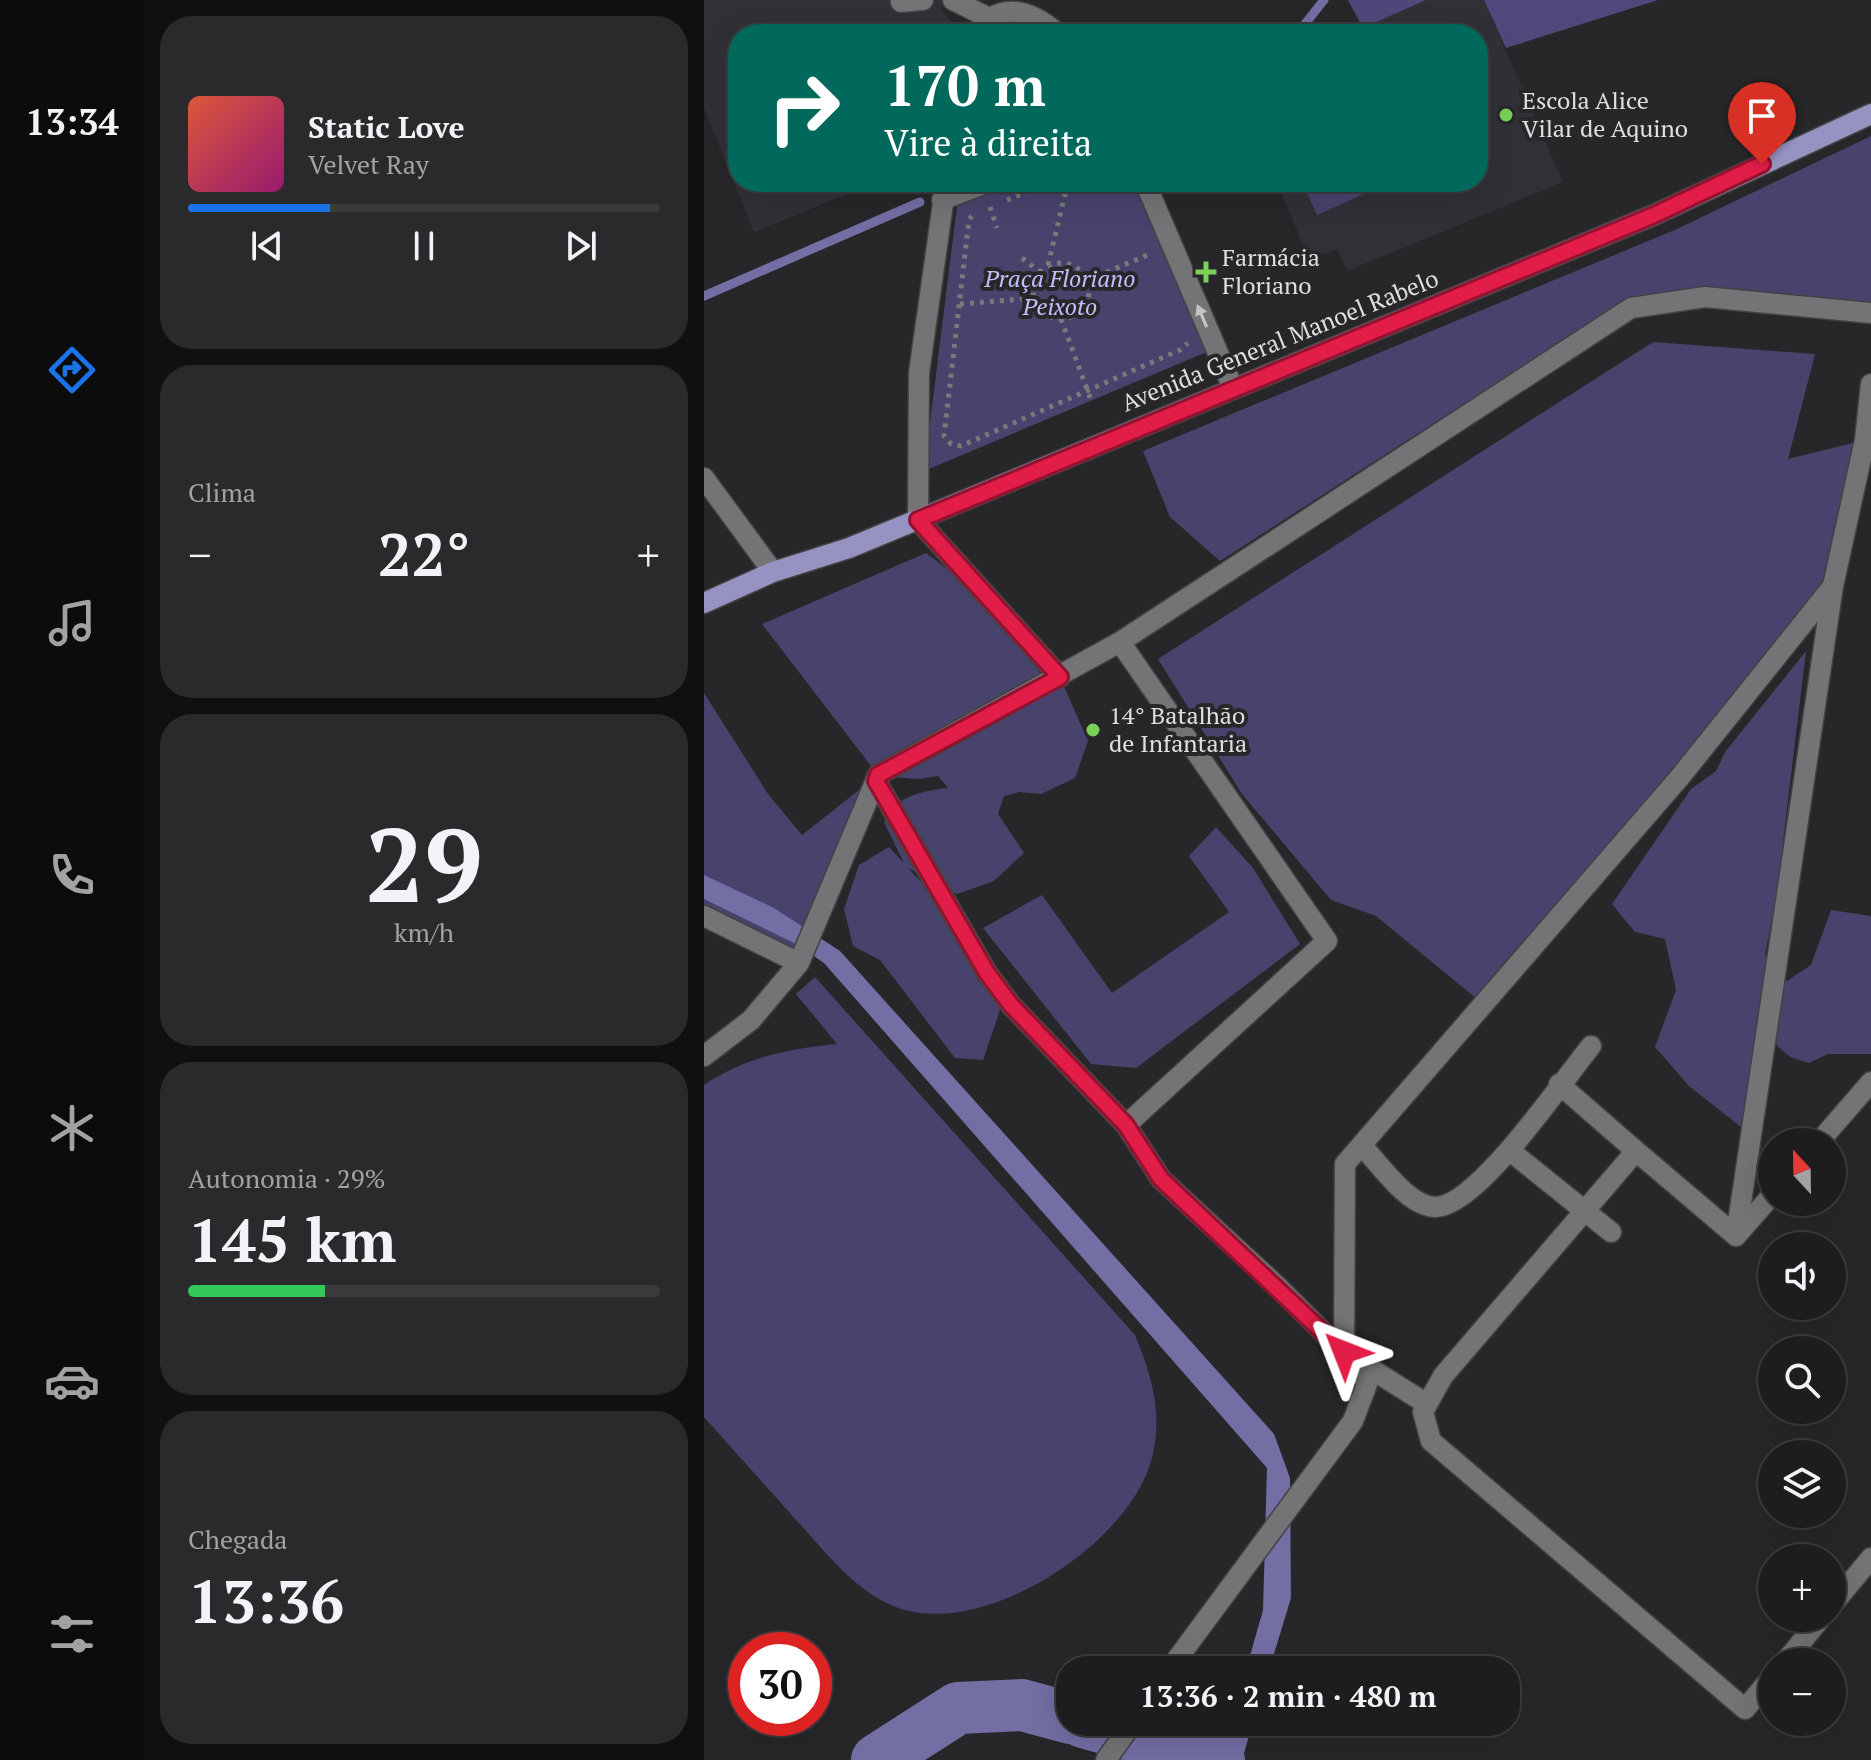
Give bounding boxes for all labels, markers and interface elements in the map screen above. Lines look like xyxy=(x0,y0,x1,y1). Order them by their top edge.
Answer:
text: 170 m xyxy=(884,48,1046,122)
icon: right xyxy=(752,56,856,160)
pin xyxy=(1728,82,1796,164)
place label: Escola Alice Vilar de Aquino xyxy=(1522,84,1688,144)
icon: arrive xyxy=(1740,94,1784,138)
text: 13:34 xyxy=(25,98,119,145)
marker: Escola Alice Vilar de Aquino xyxy=(1497,106,1515,124)
text: Static Love xyxy=(308,107,465,147)
text: Vire à direita xyxy=(884,119,1092,166)
text: Velvet Ray xyxy=(308,147,429,181)
icon: previous xyxy=(245,224,289,268)
icon: pause xyxy=(402,224,446,268)
icon: next xyxy=(559,224,603,268)
place label: Farmácia Floriano xyxy=(1222,241,1320,301)
park label: Praça Floriano Peixoto xyxy=(984,262,1135,322)
street label: Avenida General Manoel Rabelo xyxy=(1116,262,1443,418)
marker: Farmácia Floriano xyxy=(1197,263,1215,281)
one-way arrow xyxy=(1195,304,1208,328)
icon: directions xyxy=(44,342,100,398)
text: Clima xyxy=(188,475,256,509)
text: 22° xyxy=(378,514,470,593)
text: − xyxy=(188,525,211,584)
text: + xyxy=(637,525,660,584)
icon: music xyxy=(44,595,100,651)
place label: 14° Batalhão de Infantaria xyxy=(1109,699,1247,759)
marker: 14° Batalhão de Infantaria xyxy=(1084,721,1102,739)
text: 29 xyxy=(365,794,483,932)
icon: phone xyxy=(44,847,100,903)
text: km/h xyxy=(394,915,454,949)
icon: climate xyxy=(44,1100,100,1156)
north arrow xyxy=(1758,1128,1846,1216)
map controls xyxy=(1758,1128,1846,1736)
text: Autonomia · 29% xyxy=(188,1161,386,1195)
text: 145 km xyxy=(188,1200,396,1279)
button: sound xyxy=(1758,1232,1846,1320)
position arrow xyxy=(1302,1310,1386,1394)
button: search xyxy=(1758,1336,1846,1424)
icon: car xyxy=(44,1353,100,1409)
button: layers xyxy=(1758,1440,1846,1528)
text: Chegada xyxy=(188,1522,287,1556)
button: + xyxy=(1758,1544,1846,1632)
text: 13:36 xyxy=(188,1561,344,1640)
icon: filters xyxy=(44,1606,100,1662)
speed limit sign: 30 xyxy=(728,1632,832,1736)
button: − xyxy=(1758,1648,1846,1736)
text: 13:36 · 2 min · 480 m xyxy=(1140,1676,1436,1716)

